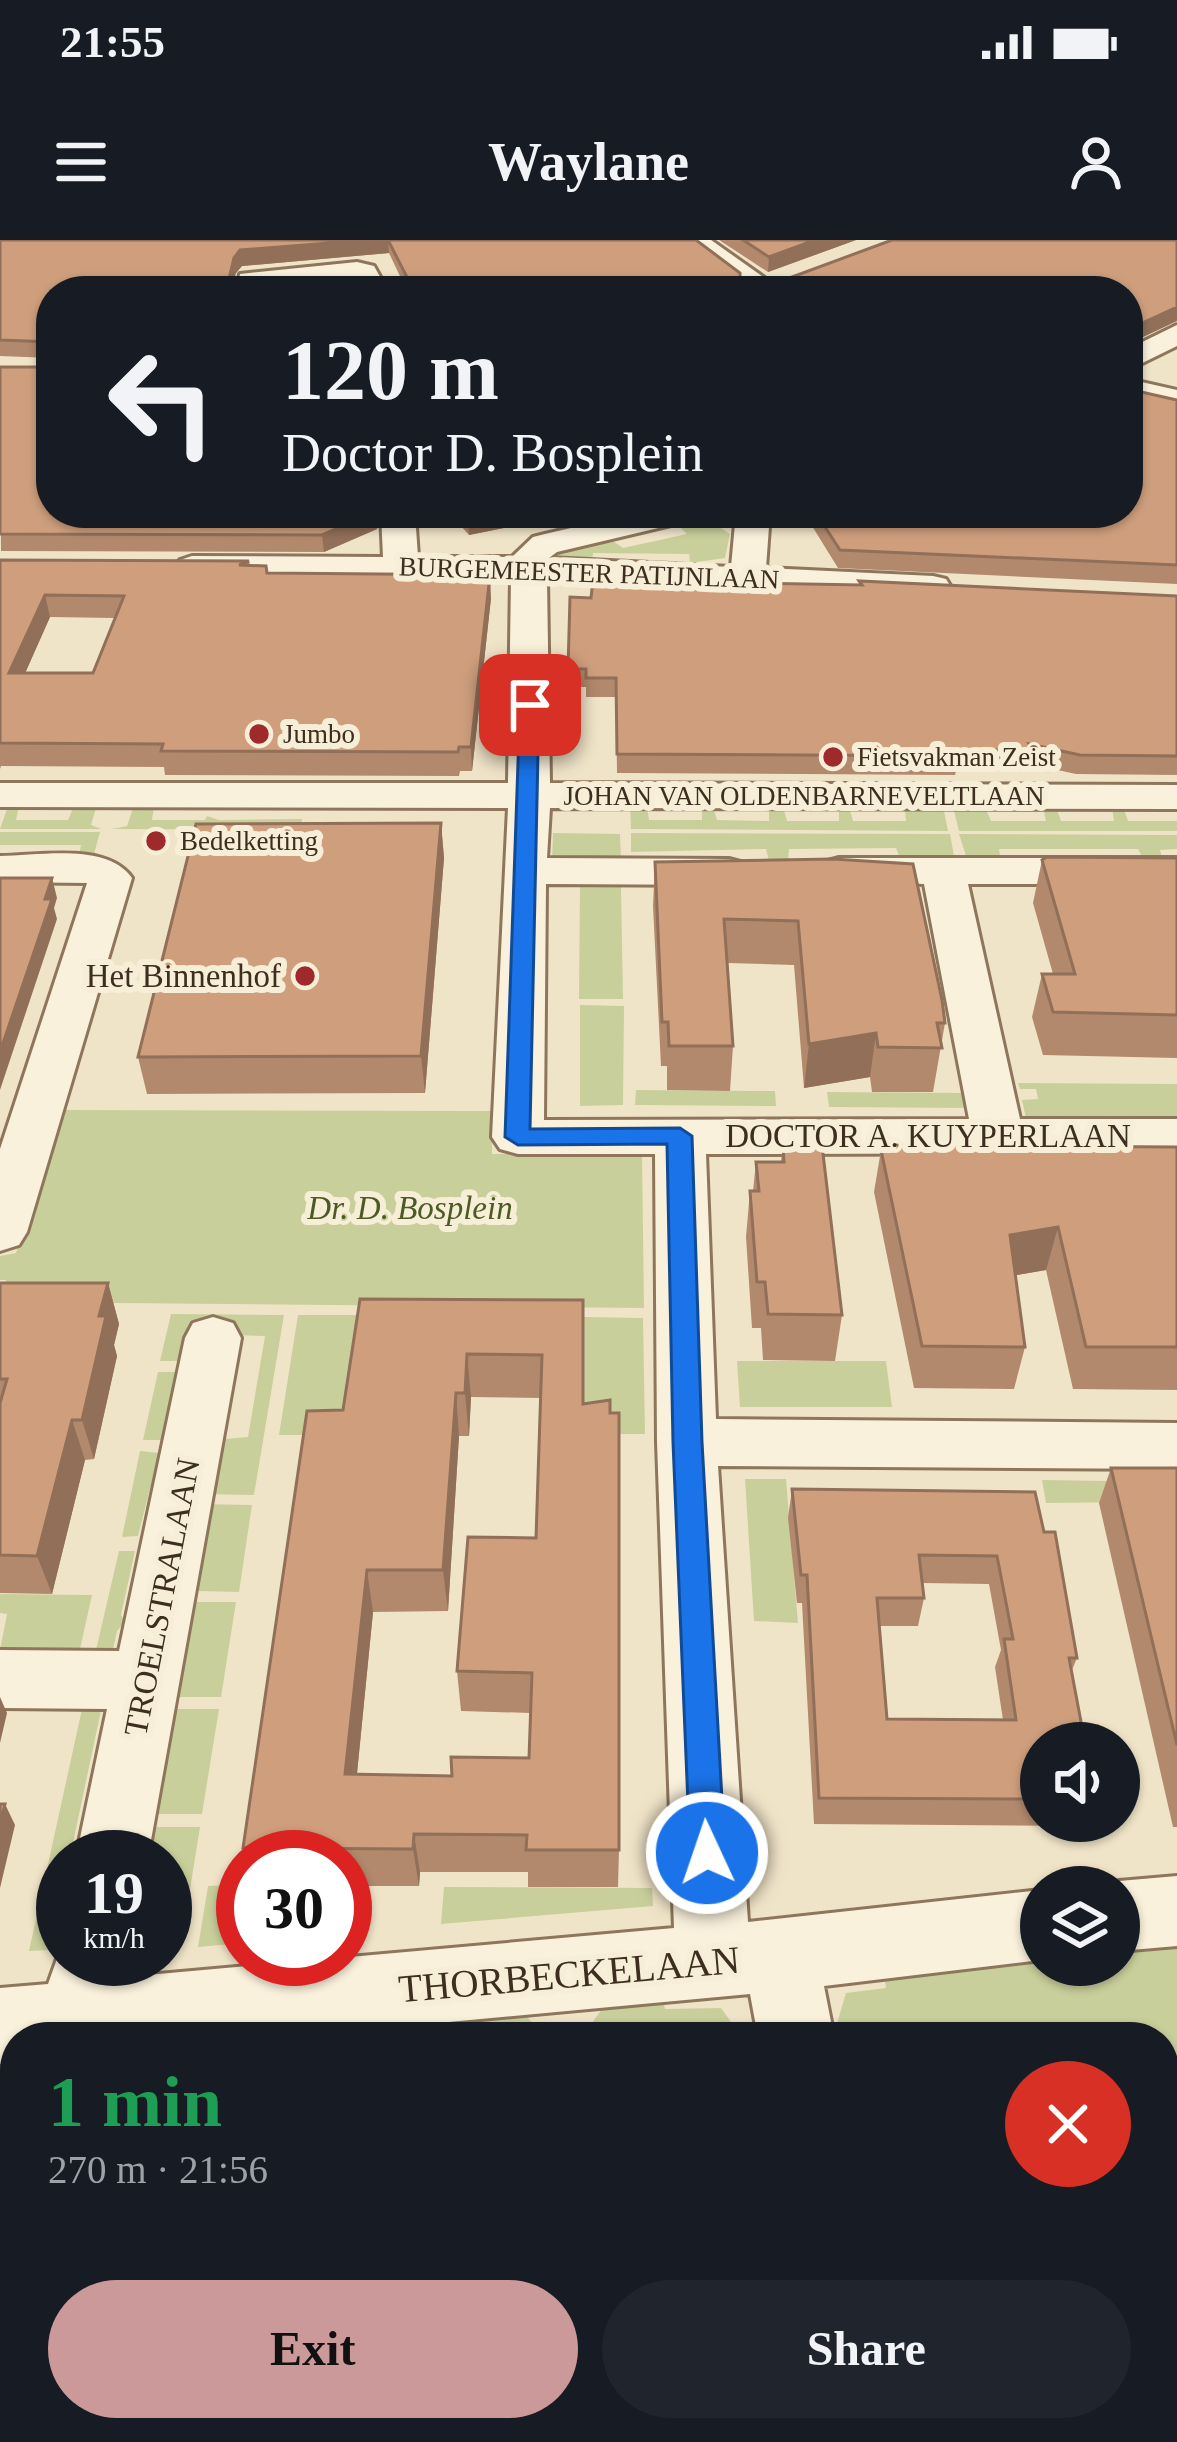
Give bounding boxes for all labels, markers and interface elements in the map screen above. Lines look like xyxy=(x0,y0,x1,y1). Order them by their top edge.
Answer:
text: 21:55 xyxy=(60,17,165,67)
icon: menu xyxy=(48,129,114,195)
icon: person xyxy=(1063,129,1129,195)
text: Waylane xyxy=(488,132,689,192)
icon: left xyxy=(84,324,240,480)
text: 120 m xyxy=(282,324,499,417)
text: Doctor D. Bosplein xyxy=(282,423,703,483)
street label: BURGEMEESTER PATIJNLAAN xyxy=(398,551,780,595)
pin xyxy=(479,654,581,756)
icon: arrive xyxy=(497,672,563,738)
place label: Jumbo xyxy=(283,719,355,749)
marker: Jumbo xyxy=(246,721,272,747)
place label: Fietsvakman Zeist xyxy=(857,742,1056,772)
marker: Fietsvakman Zeist xyxy=(820,744,846,770)
street label: JOHAN VAN OLDENBARNEVELTLAAN xyxy=(563,781,1045,811)
place label: Bedelketting xyxy=(180,826,318,856)
marker: Bedelketting xyxy=(143,828,169,854)
place label: Het Binnenhof xyxy=(86,958,281,994)
marker: Het Binnenhof xyxy=(292,963,318,989)
street label: DOCTOR A. KUYPERLAAN xyxy=(725,1118,1131,1154)
park label: Dr. D. Bosplein xyxy=(306,1190,513,1226)
street label: TROELSTRALAAN xyxy=(117,1455,207,1739)
map controls xyxy=(1020,1722,1140,1986)
button: sound xyxy=(1020,1722,1140,1842)
position arrow xyxy=(644,1790,770,1916)
speed limit sign: 30 xyxy=(216,1830,372,1986)
text: 19 xyxy=(84,1860,144,1926)
button: layers xyxy=(1020,1866,1140,1986)
text: km/h xyxy=(83,1921,145,1954)
street label: THORBECKELAAN xyxy=(397,1938,741,2010)
button: close xyxy=(1005,2061,1131,2187)
text: 1 min xyxy=(48,2062,222,2142)
text: 270 m · 21:56 xyxy=(48,2148,268,2191)
button: Exit xyxy=(48,2280,578,2418)
button: Share xyxy=(602,2280,1131,2418)

